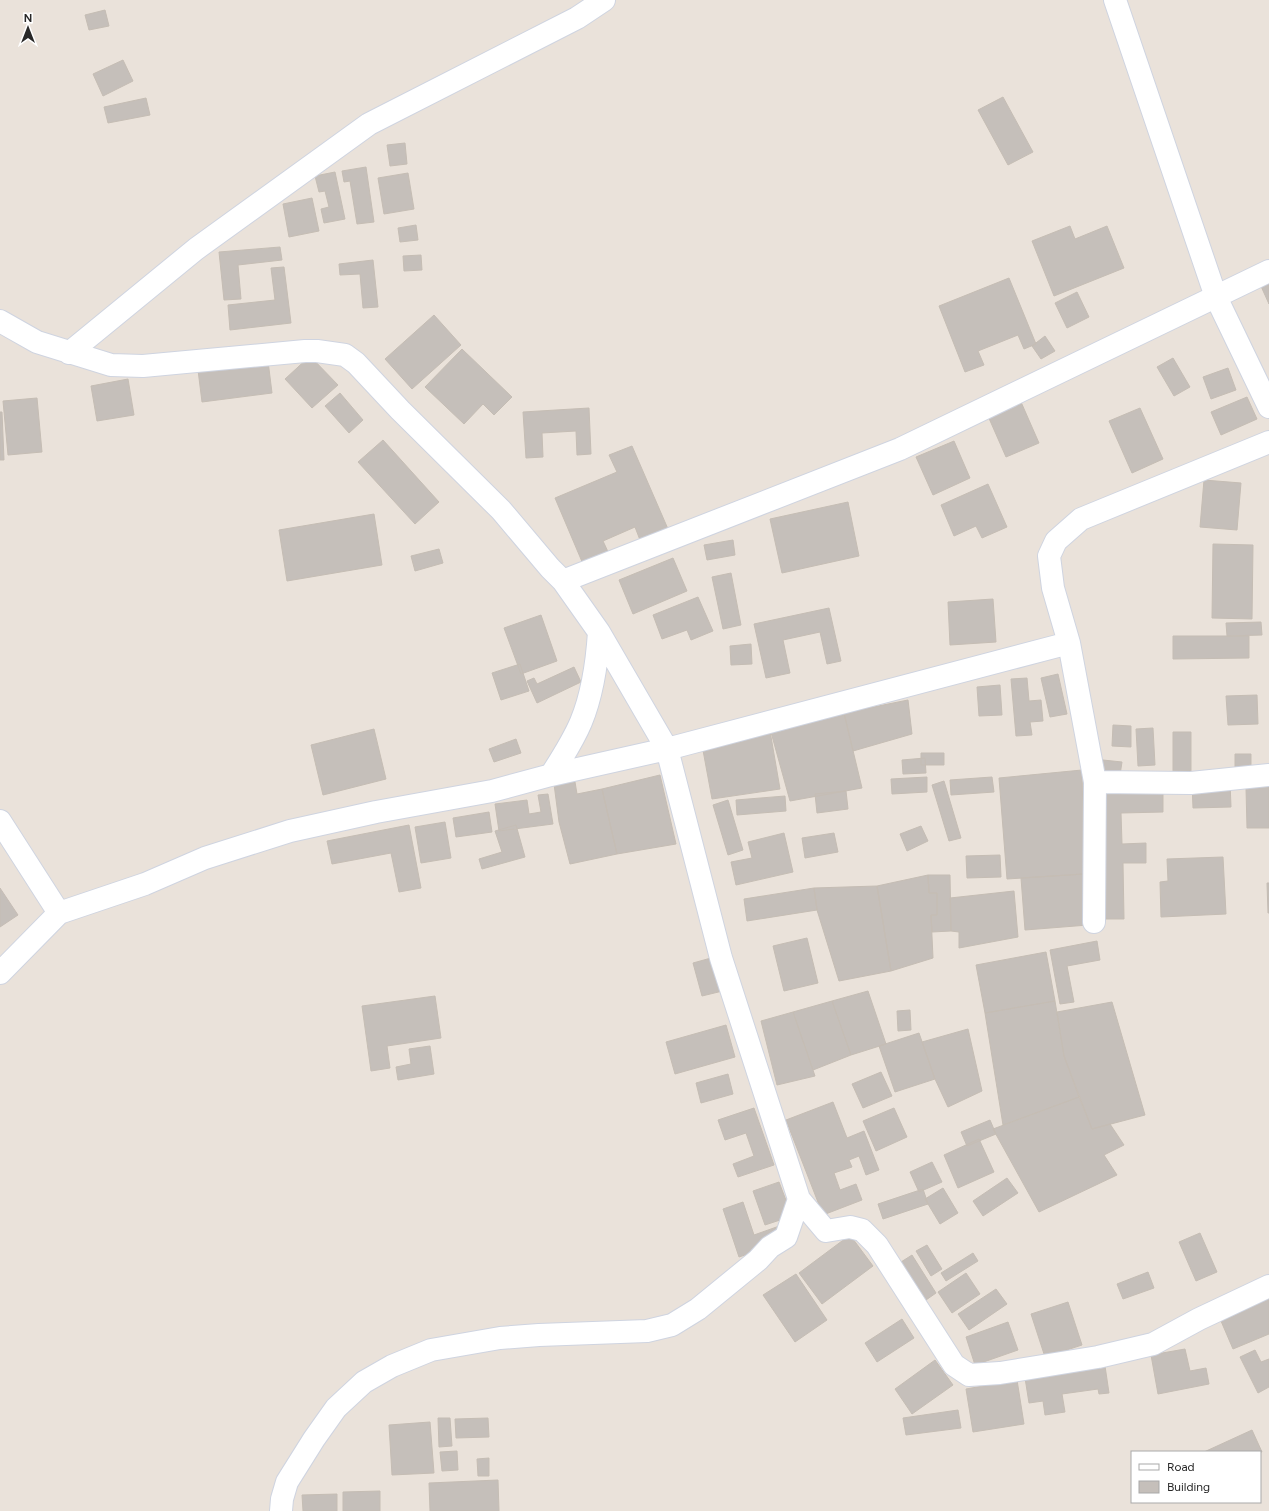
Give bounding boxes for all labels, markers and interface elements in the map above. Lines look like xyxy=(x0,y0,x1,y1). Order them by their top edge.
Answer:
north arrow xyxy=(8,8,48,48)
text: N xyxy=(24,12,32,25)
legend xyxy=(1131,1451,1261,1503)
text: Road xyxy=(1167,1460,1195,1474)
text: Building xyxy=(1167,1480,1210,1494)

